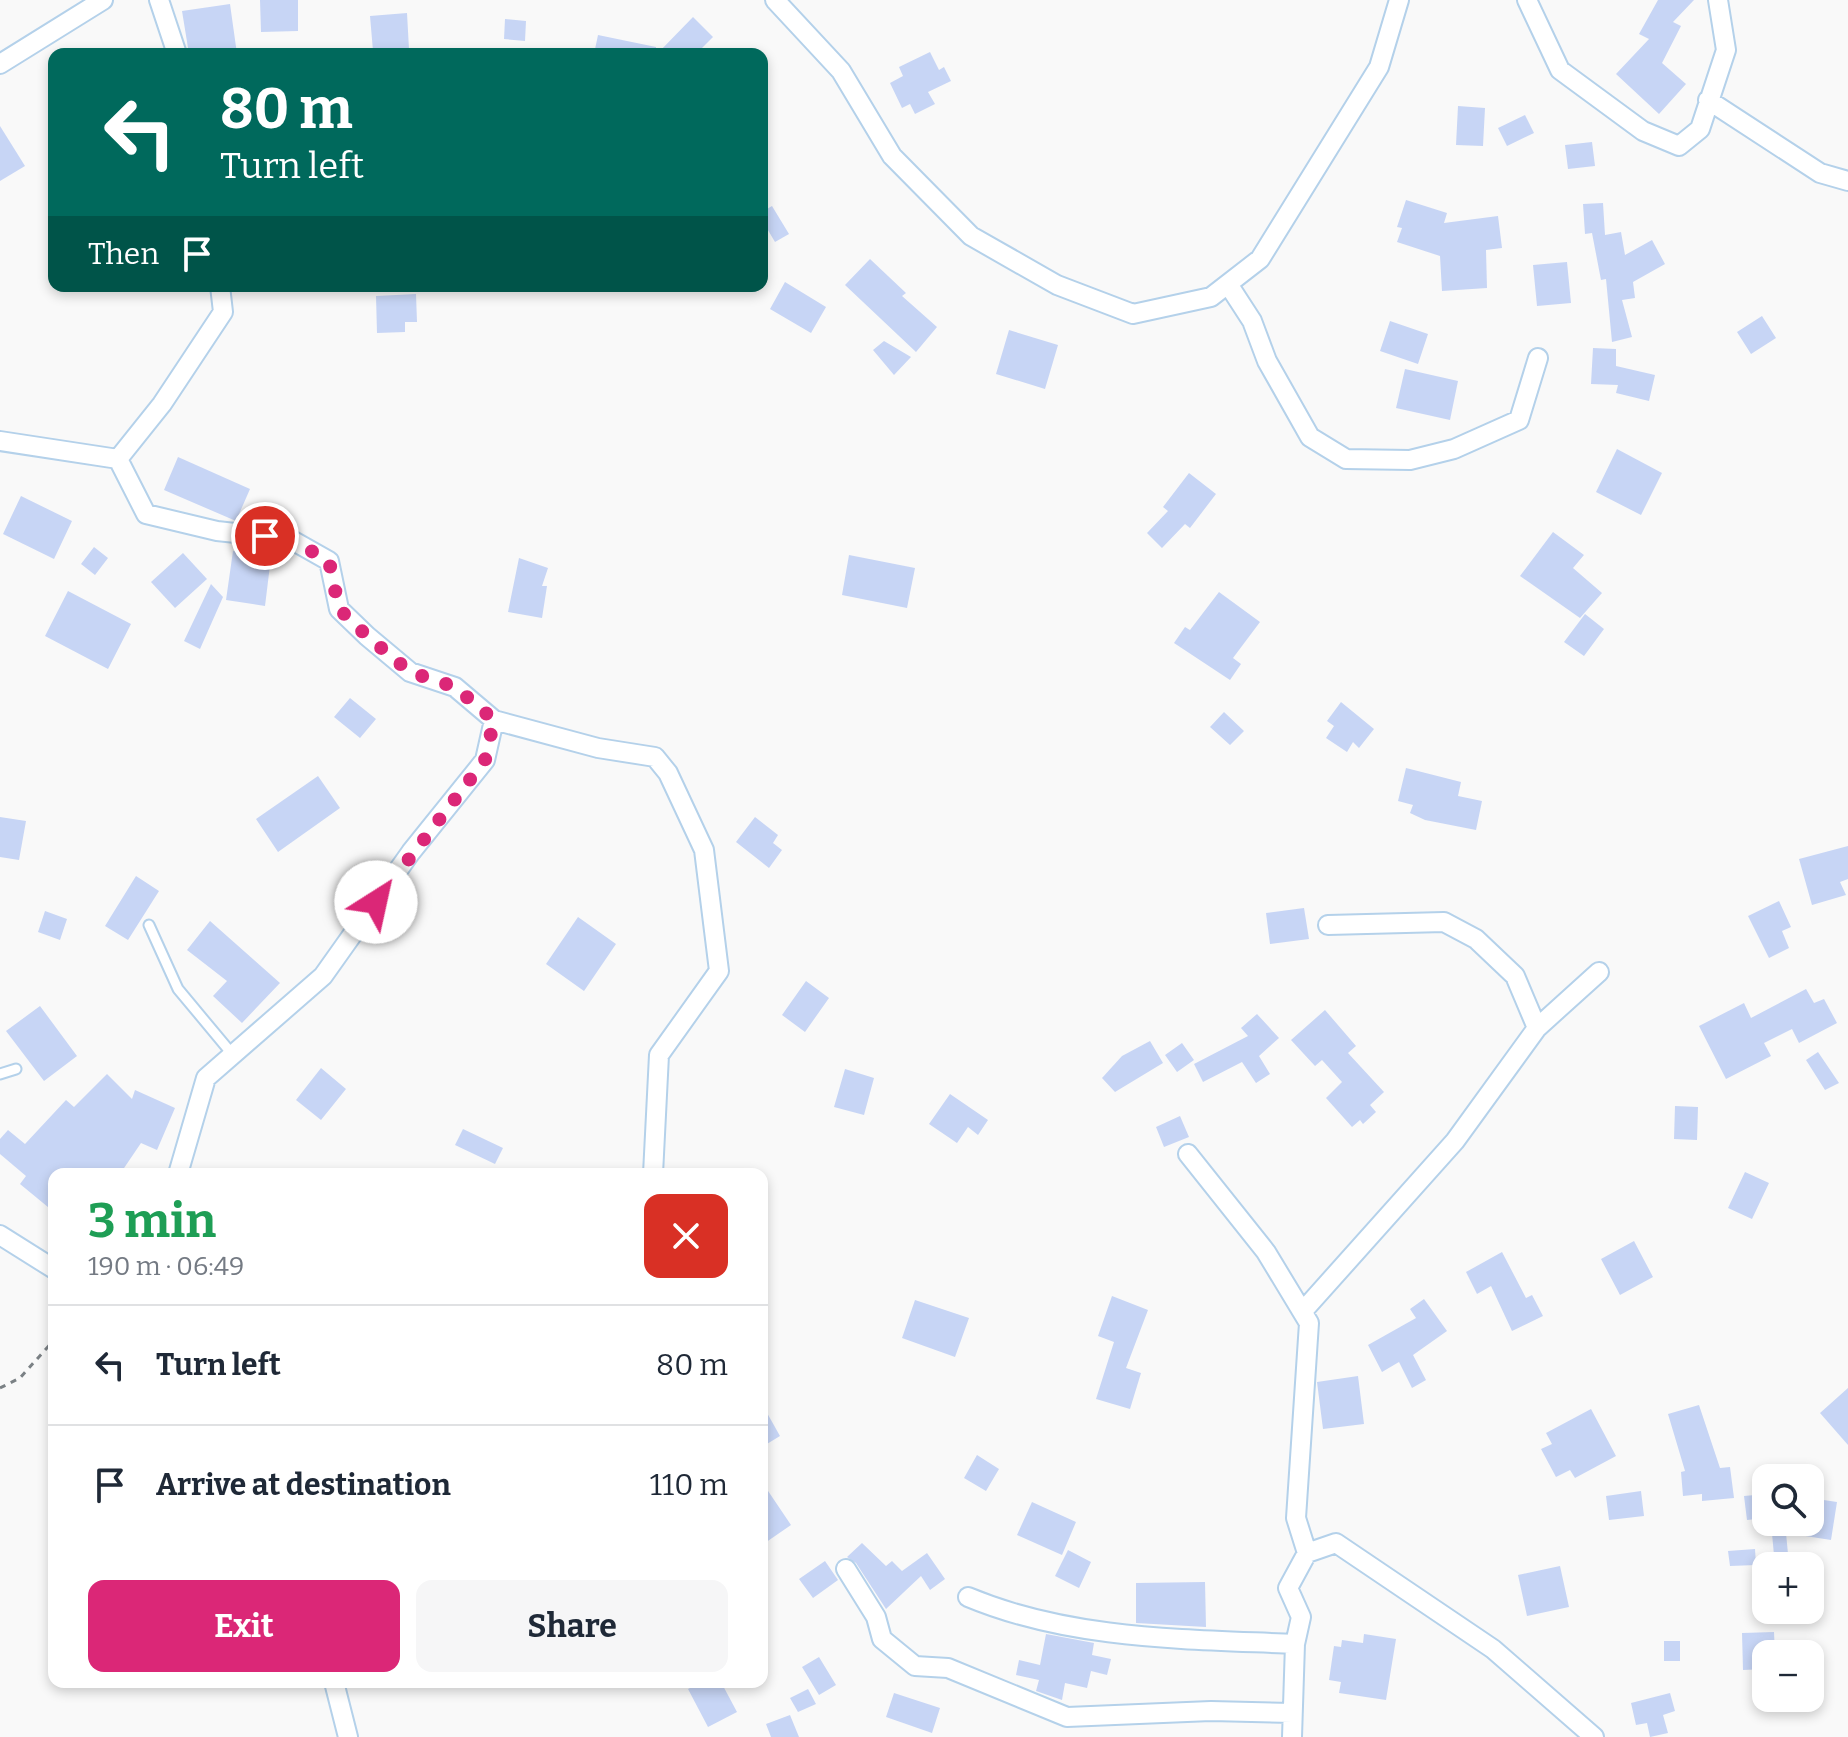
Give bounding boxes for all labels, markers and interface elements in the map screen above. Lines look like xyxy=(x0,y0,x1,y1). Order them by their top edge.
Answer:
text: 80 m xyxy=(220,76,353,143)
icon: left xyxy=(88,80,192,184)
text: Turn left xyxy=(220,144,364,188)
icon: arrive xyxy=(175,232,219,276)
text: Then xyxy=(88,236,159,272)
pin xyxy=(231,502,299,570)
icon: arrive xyxy=(243,514,287,558)
position arrow xyxy=(334,860,418,944)
text: 3 min xyxy=(88,1192,216,1250)
button: close xyxy=(644,1194,728,1278)
text: 190 m · 06:49 xyxy=(88,1251,244,1282)
icon: left xyxy=(88,1343,132,1387)
text: Turn left xyxy=(156,1347,281,1383)
text: 80 m xyxy=(656,1347,728,1383)
icon: arrive xyxy=(88,1463,132,1507)
map controls xyxy=(1752,1464,1824,1712)
button: search xyxy=(1752,1464,1824,1536)
text: Arrive at destination xyxy=(156,1467,451,1503)
text: 110 m xyxy=(650,1467,728,1503)
button: + xyxy=(1752,1552,1824,1624)
button: Exit xyxy=(88,1580,400,1672)
button: Share xyxy=(416,1580,728,1672)
button: − xyxy=(1752,1640,1824,1712)

